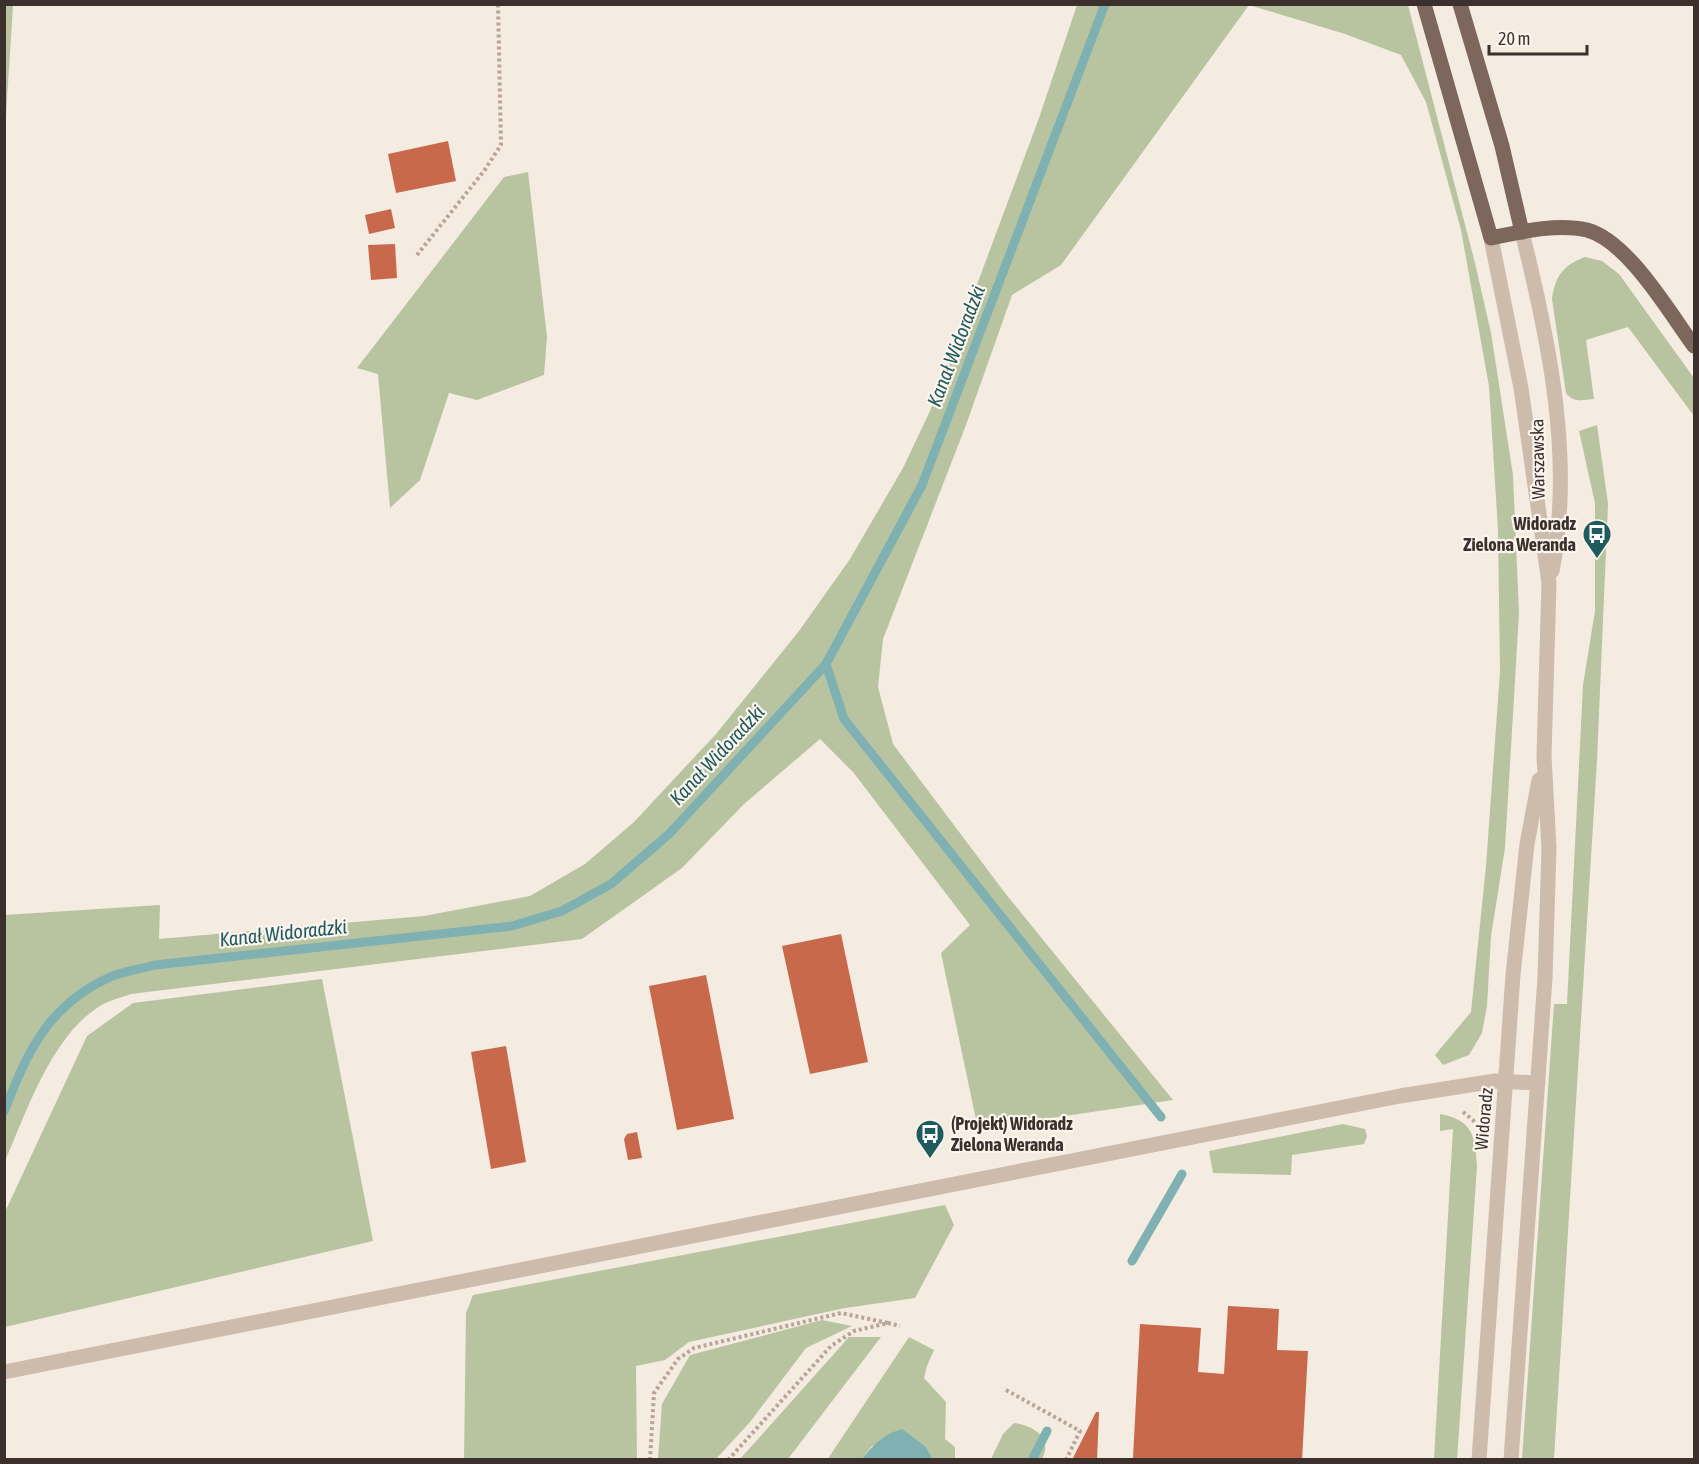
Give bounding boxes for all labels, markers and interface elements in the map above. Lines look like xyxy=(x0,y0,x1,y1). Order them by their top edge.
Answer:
scale bar xyxy=(1489,18,1586,56)
text: 20 m xyxy=(1498,28,1530,49)
water label: Kanał Widoradzki xyxy=(922,282,989,410)
street label: Warszawska xyxy=(1526,418,1549,500)
place label: Widoradz Zielona Weranda xyxy=(1463,513,1577,555)
bus stop icon: Widoradz Zielona Weranda xyxy=(1581,518,1613,560)
water label: Kanał Widoradzki xyxy=(665,700,769,809)
water label: Kanał Widoradzki xyxy=(218,914,348,951)
street label: Widoradz xyxy=(1470,1086,1497,1151)
place label: (Projekt) Widoradz Zielona Weranda xyxy=(951,1113,1073,1155)
bus stop icon: (Projekt) Widoradz Zielona Weranda xyxy=(914,1118,946,1160)

